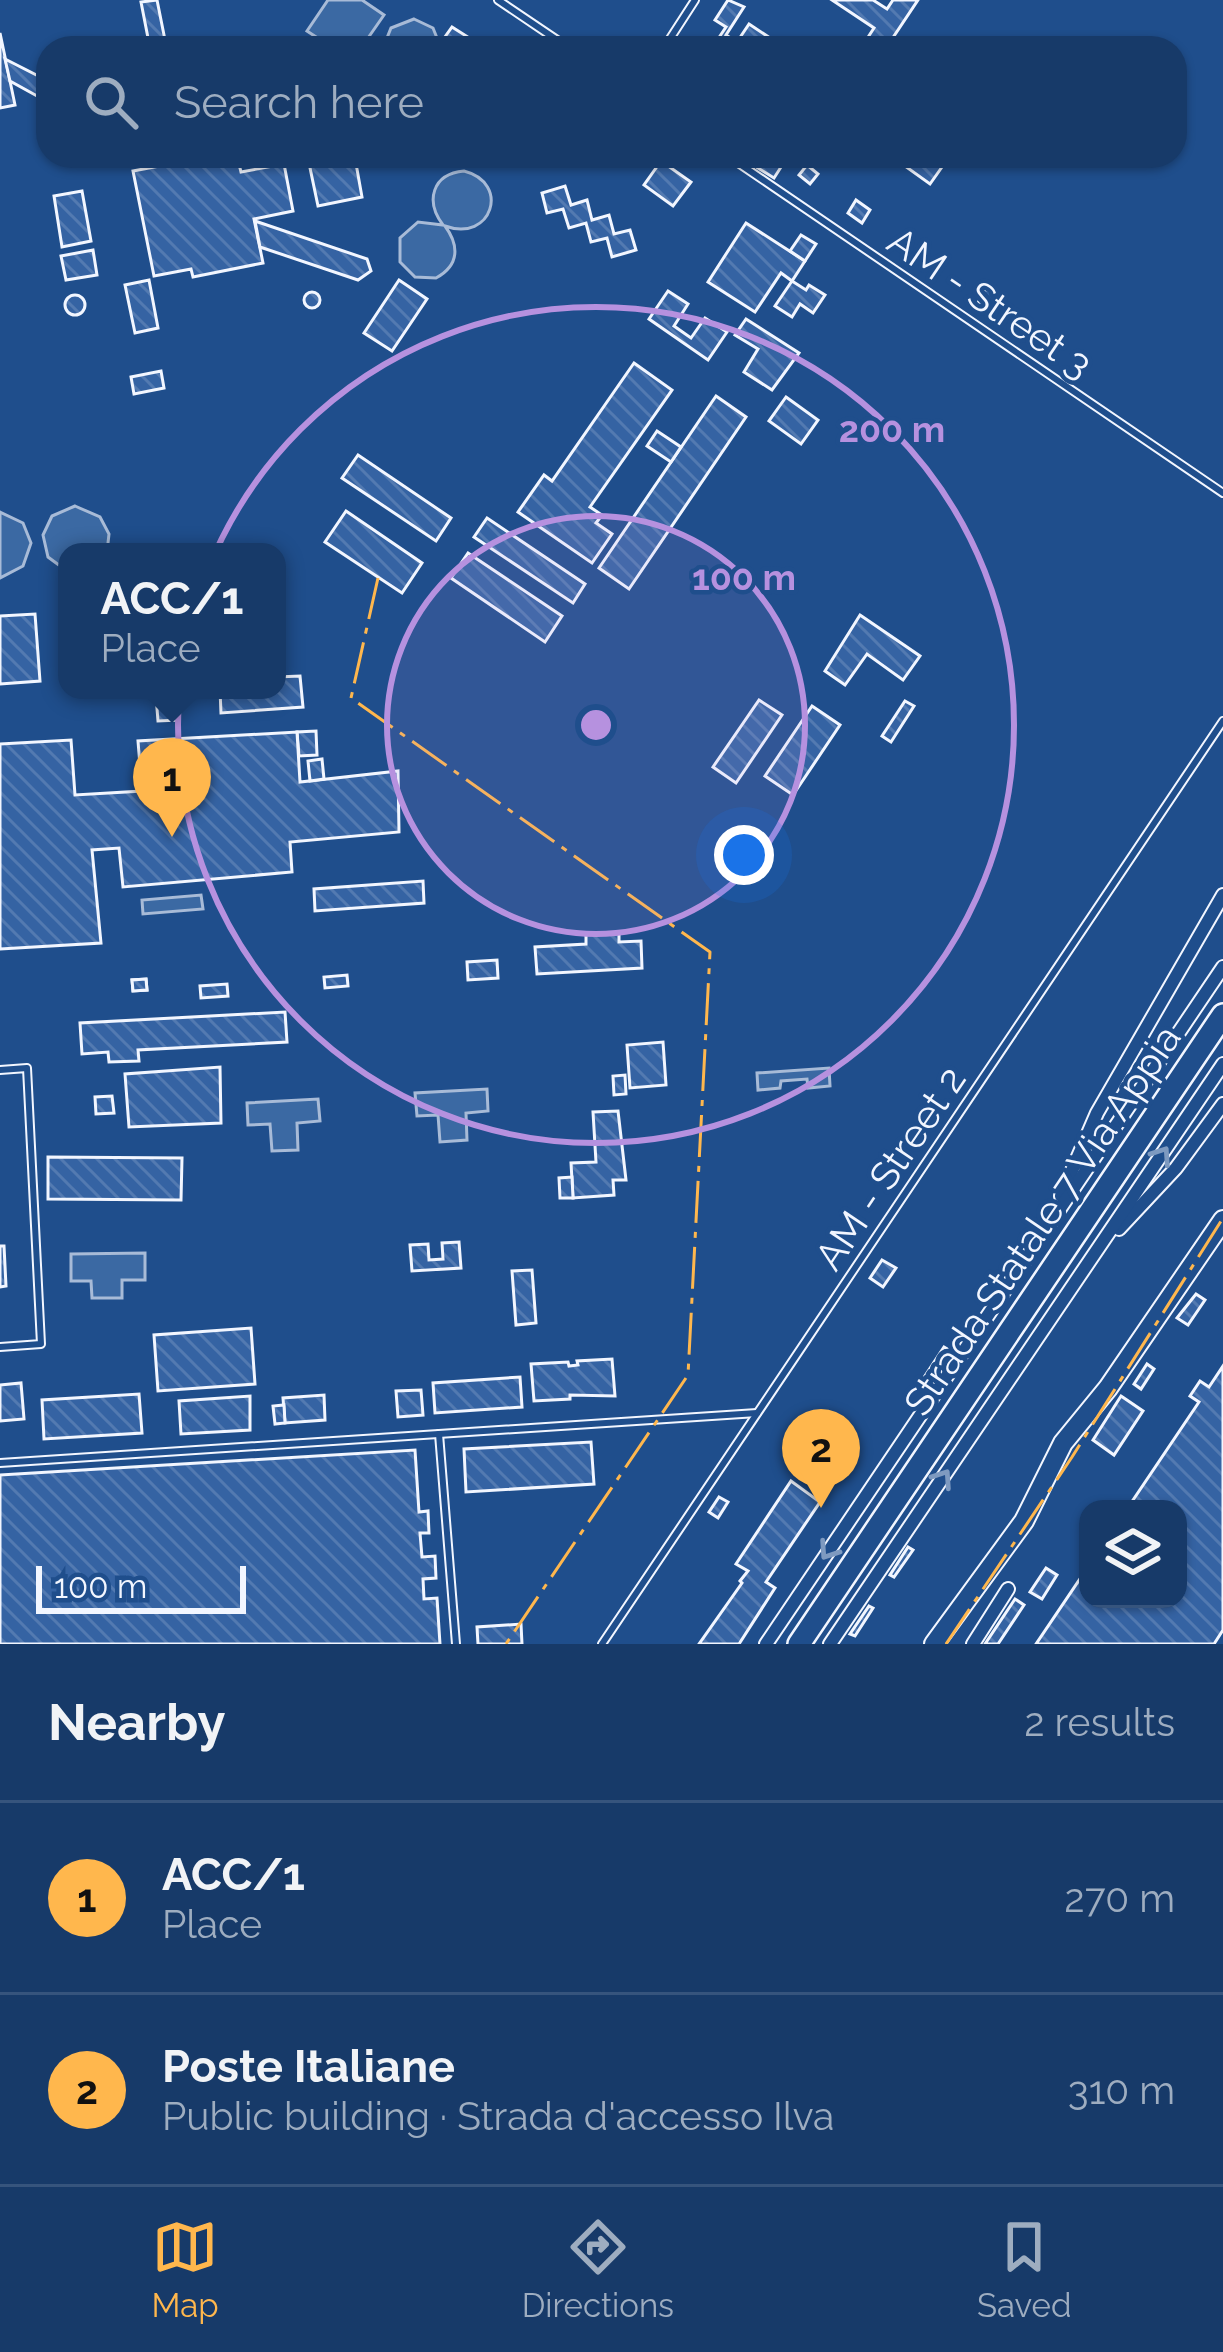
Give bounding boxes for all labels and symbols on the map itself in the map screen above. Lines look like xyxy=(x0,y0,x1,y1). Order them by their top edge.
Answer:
street label: AM - Street 3 xyxy=(879,217,1101,387)
text: 200 m xyxy=(839,408,945,450)
text: 100 m xyxy=(692,556,796,598)
centre of rings xyxy=(575,704,617,746)
pin: 1 xyxy=(133,738,211,837)
your location xyxy=(714,825,774,885)
street label: Strada Statale 7 Via Appia xyxy=(894,1016,1190,1424)
street label: AM - Street 2 xyxy=(805,1058,975,1278)
one-way arrow xyxy=(1147,1146,1169,1168)
pin: 2 xyxy=(782,1409,860,1508)
one-way arrow xyxy=(929,1469,951,1491)
one-way arrow xyxy=(820,1538,842,1560)
scale bar xyxy=(36,1560,246,1613)

